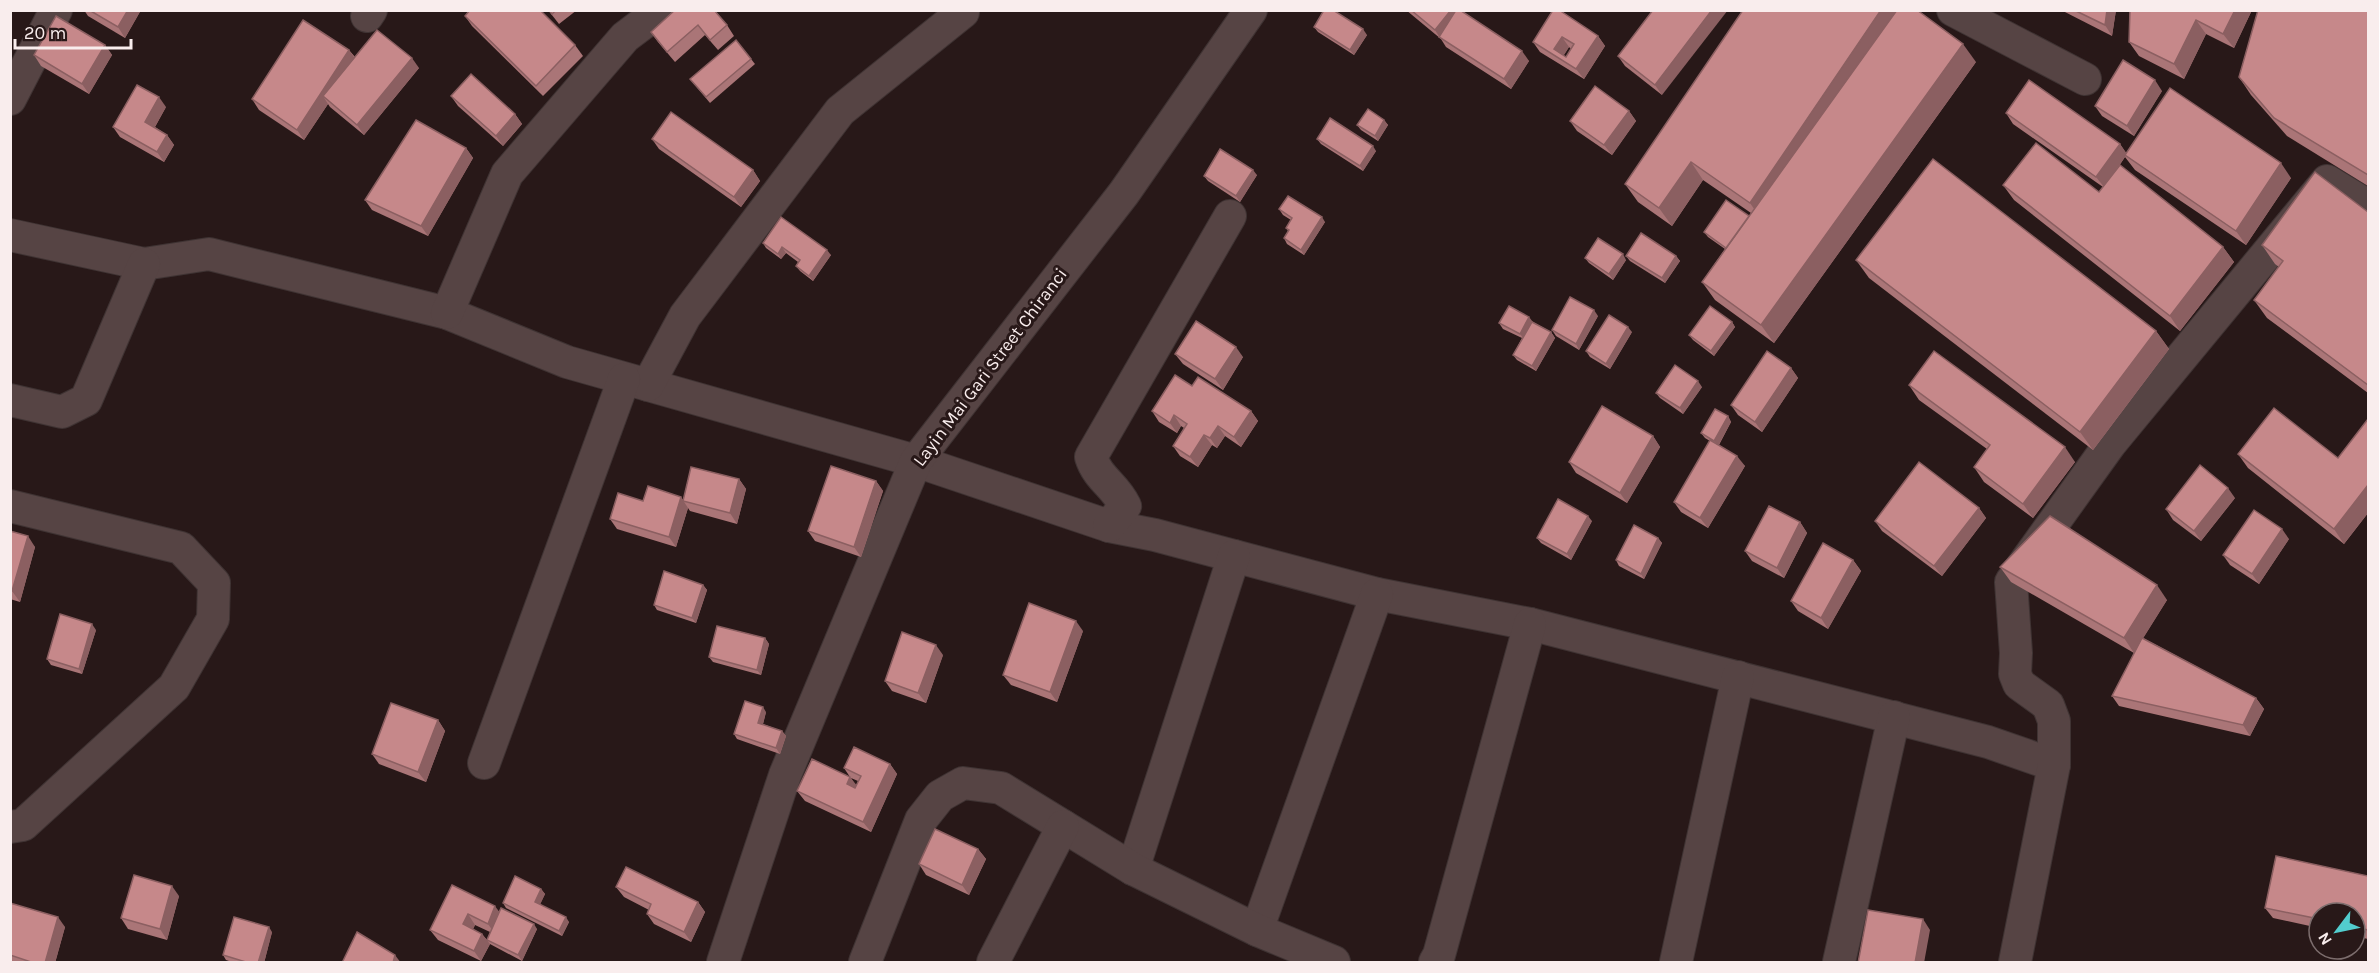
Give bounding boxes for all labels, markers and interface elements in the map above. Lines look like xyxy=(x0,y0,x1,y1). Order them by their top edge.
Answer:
scale bar xyxy=(15,12,130,50)
text: 20 m xyxy=(24,22,66,44)
street label: Layin Mai Gari Street Chiranci xyxy=(908,264,1072,470)
north arrow xyxy=(2307,901,2367,961)
text: N xyxy=(2314,929,2336,949)

